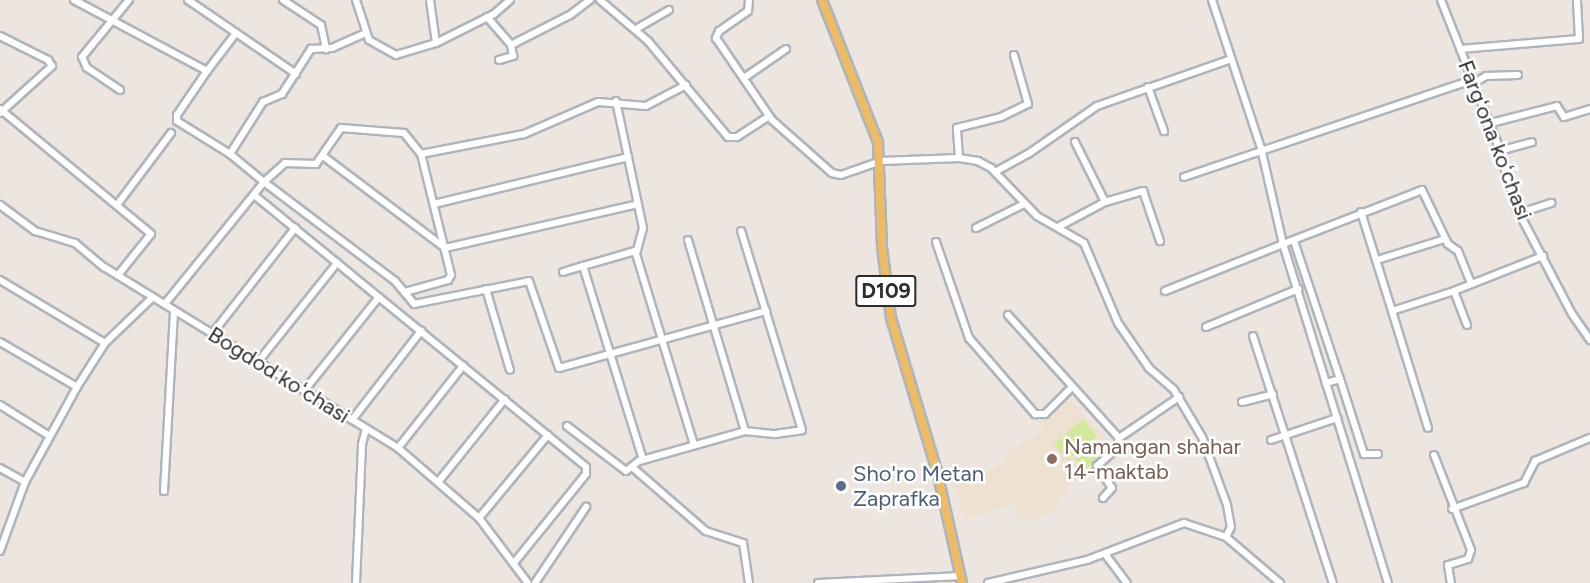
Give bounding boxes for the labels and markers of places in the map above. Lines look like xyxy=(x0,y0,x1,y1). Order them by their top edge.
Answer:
place label: Namangan shahar 14-maktab xyxy=(1064,433,1241,484)
marker: Namangan shahar 14-maktab xyxy=(1045,452,1059,466)
place label: Sho'ro Metan Zaprafka xyxy=(853,460,984,512)
marker: Sho'ro Metan Zaprafka xyxy=(834,479,848,493)

